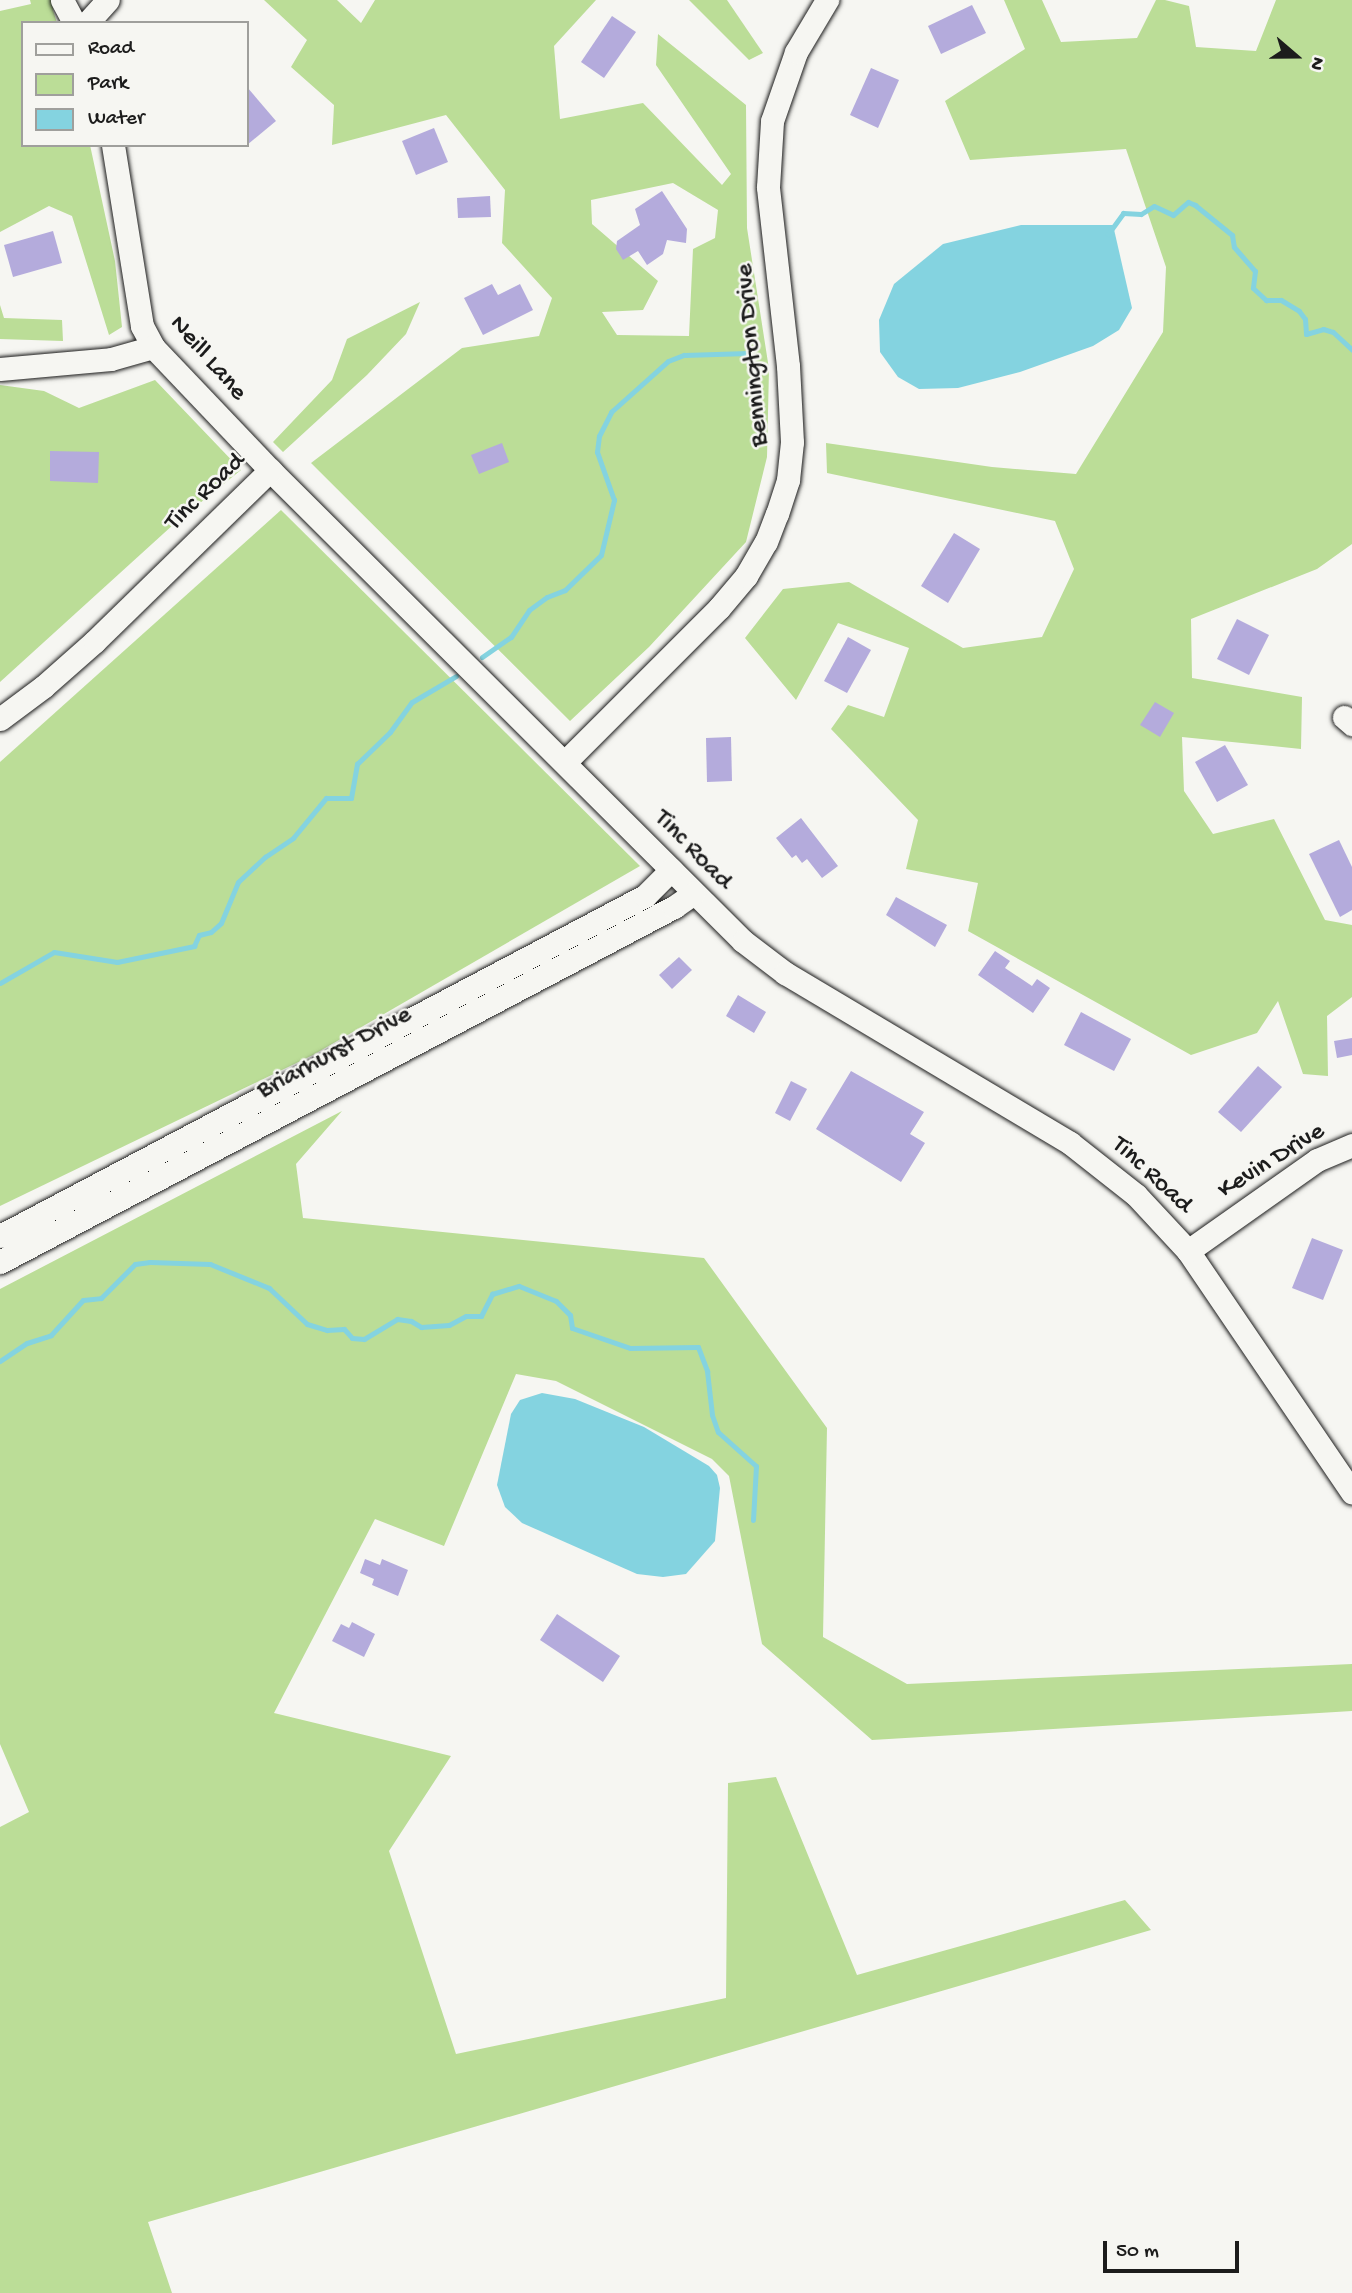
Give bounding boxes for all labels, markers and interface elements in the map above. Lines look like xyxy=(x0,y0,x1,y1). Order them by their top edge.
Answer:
legend xyxy=(21,21,248,147)
north arrow xyxy=(1261,21,1331,91)
text: Road xyxy=(88,37,134,62)
text: N xyxy=(1303,54,1329,73)
text: Park xyxy=(88,72,128,97)
text: Water xyxy=(88,107,144,132)
street label: Bennington Drive xyxy=(730,262,778,448)
street label: Neill Lane xyxy=(161,310,253,408)
street label: Tinc Road xyxy=(159,447,253,539)
street label: Tinc Road xyxy=(646,804,738,898)
street label: Briarhurst Drive xyxy=(253,1000,417,1108)
street label: Kevin Drive xyxy=(1213,1117,1331,1207)
street label: Tinc Road xyxy=(1104,1131,1198,1221)
scale bar xyxy=(1107,2226,1244,2270)
text: 50 m xyxy=(1116,2240,1159,2265)

